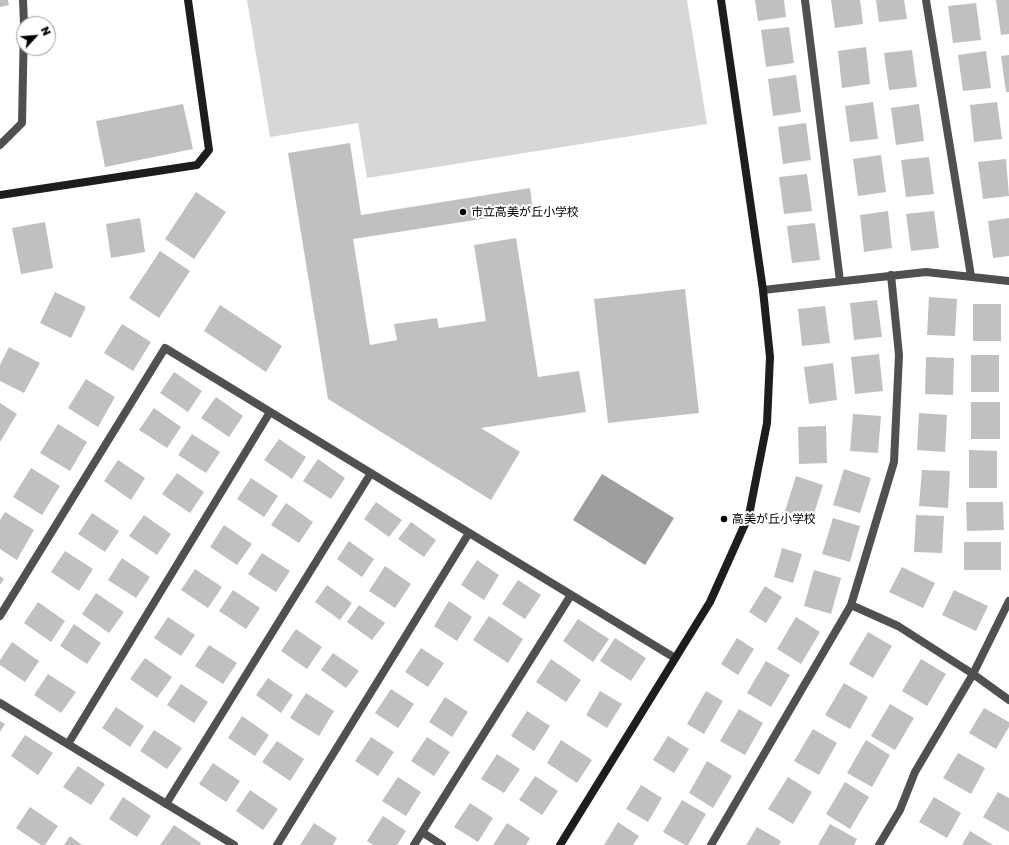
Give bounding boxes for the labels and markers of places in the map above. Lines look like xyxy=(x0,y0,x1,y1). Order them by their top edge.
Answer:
place label: 市立高美が丘小学校 xyxy=(471,205,579,219)
marker: 市立高美が丘小学校 xyxy=(458,207,468,217)
place label: 高美が丘小学校 xyxy=(732,512,816,526)
marker: 高美が丘小学校 xyxy=(719,514,729,524)

